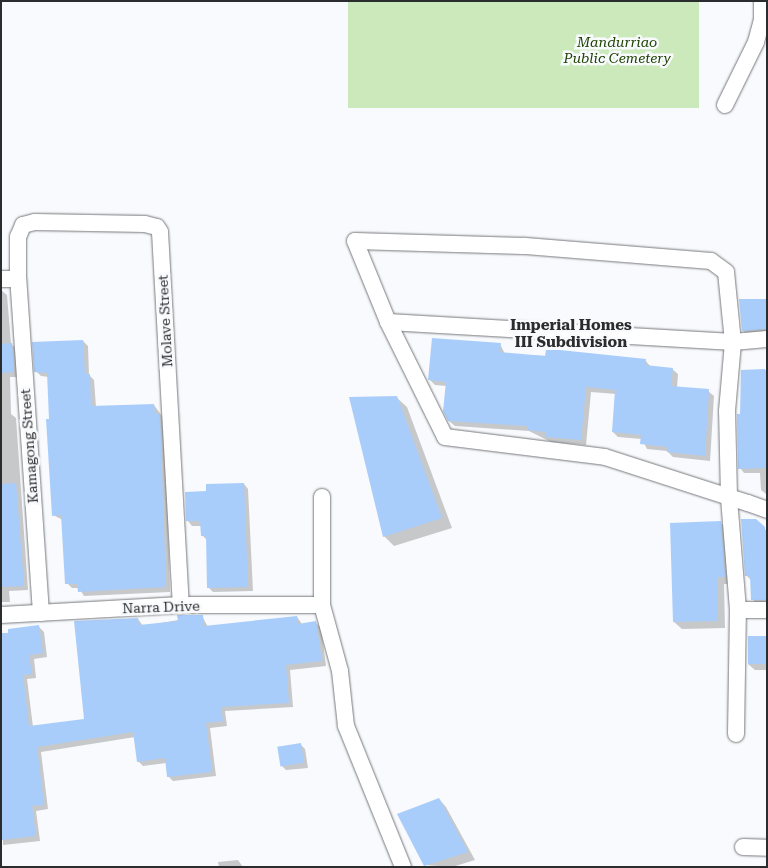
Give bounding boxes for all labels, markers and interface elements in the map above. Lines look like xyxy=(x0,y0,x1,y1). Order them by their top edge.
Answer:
park label: Mandurriao Public Cemetery xyxy=(563,34,671,66)
street label: Molave Street xyxy=(154,274,176,368)
district label: Imperial Homes III Subdivision xyxy=(510,316,632,351)
street label: Kamagong Street xyxy=(17,388,41,504)
street label: Narra Drive xyxy=(122,597,200,617)

